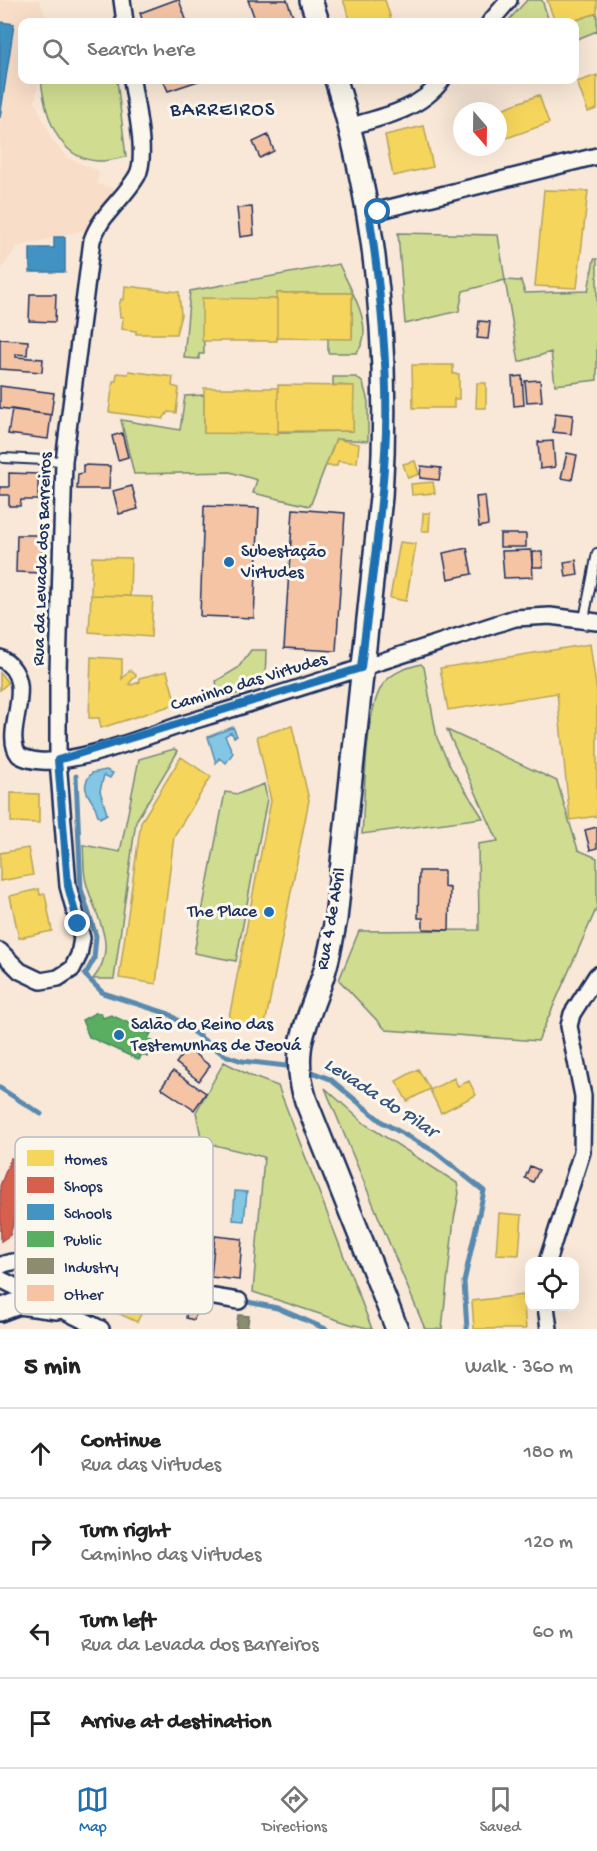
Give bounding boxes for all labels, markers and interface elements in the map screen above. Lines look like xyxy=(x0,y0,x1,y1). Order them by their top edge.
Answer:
search box xyxy=(18,18,579,84)
icon: search xyxy=(39,35,72,68)
text: Search here xyxy=(87,38,195,64)
district label: BARREIROS xyxy=(169,100,276,123)
north arrow xyxy=(453,102,507,156)
route start xyxy=(364,198,390,224)
street label: Rua da Levada dos Barreiros xyxy=(29,450,57,666)
place label: Subestação Virtudes xyxy=(240,542,326,584)
marker: Subestação Virtudes xyxy=(222,555,236,569)
street label: Caminho das Virtudes xyxy=(168,649,331,717)
street label: Rua 4 de Abril xyxy=(313,866,351,972)
place label: The Place xyxy=(187,902,258,923)
marker: The Place xyxy=(262,905,276,919)
route end xyxy=(64,910,90,936)
place label: Salão do Reino das Testemunhas de Jeová xyxy=(130,1015,302,1057)
marker: Salão do Reino das Testemunhas de Jeová xyxy=(112,1028,126,1042)
water label: Levada do Pilar xyxy=(319,1054,444,1146)
legend xyxy=(15,1137,213,1314)
text: Homes xyxy=(64,1152,108,1171)
text: Shops xyxy=(64,1179,103,1198)
text: Schools xyxy=(64,1206,113,1225)
text: Public xyxy=(63,1233,102,1252)
map controls xyxy=(525,1257,579,1311)
button: locate xyxy=(525,1257,579,1311)
text: Industry xyxy=(64,1260,118,1279)
text: Other xyxy=(64,1287,104,1306)
text: 5 min xyxy=(24,1353,80,1384)
text: Walk · 360 m xyxy=(465,1357,573,1380)
text: Continue xyxy=(81,1429,161,1455)
icon: ahead xyxy=(24,1437,57,1470)
text: 180 m xyxy=(524,1442,573,1465)
text: Rua das Virtudes xyxy=(81,1455,221,1478)
text: Turn right xyxy=(81,1519,169,1545)
icon: right xyxy=(24,1527,57,1560)
text: 120 m xyxy=(525,1532,573,1555)
text: Caminho das Virtudes xyxy=(81,1545,261,1568)
text: Turn left xyxy=(81,1609,155,1635)
icon: left xyxy=(24,1617,57,1650)
text: 60 m xyxy=(533,1622,573,1645)
text: Rua da Levada dos Barreiros xyxy=(81,1635,319,1658)
icon: arrive xyxy=(24,1707,57,1740)
text: Arrive at destination xyxy=(81,1710,271,1736)
tab: Map xyxy=(76,1783,109,1838)
tab: Directions xyxy=(262,1783,327,1838)
tab: Saved xyxy=(480,1783,521,1838)

